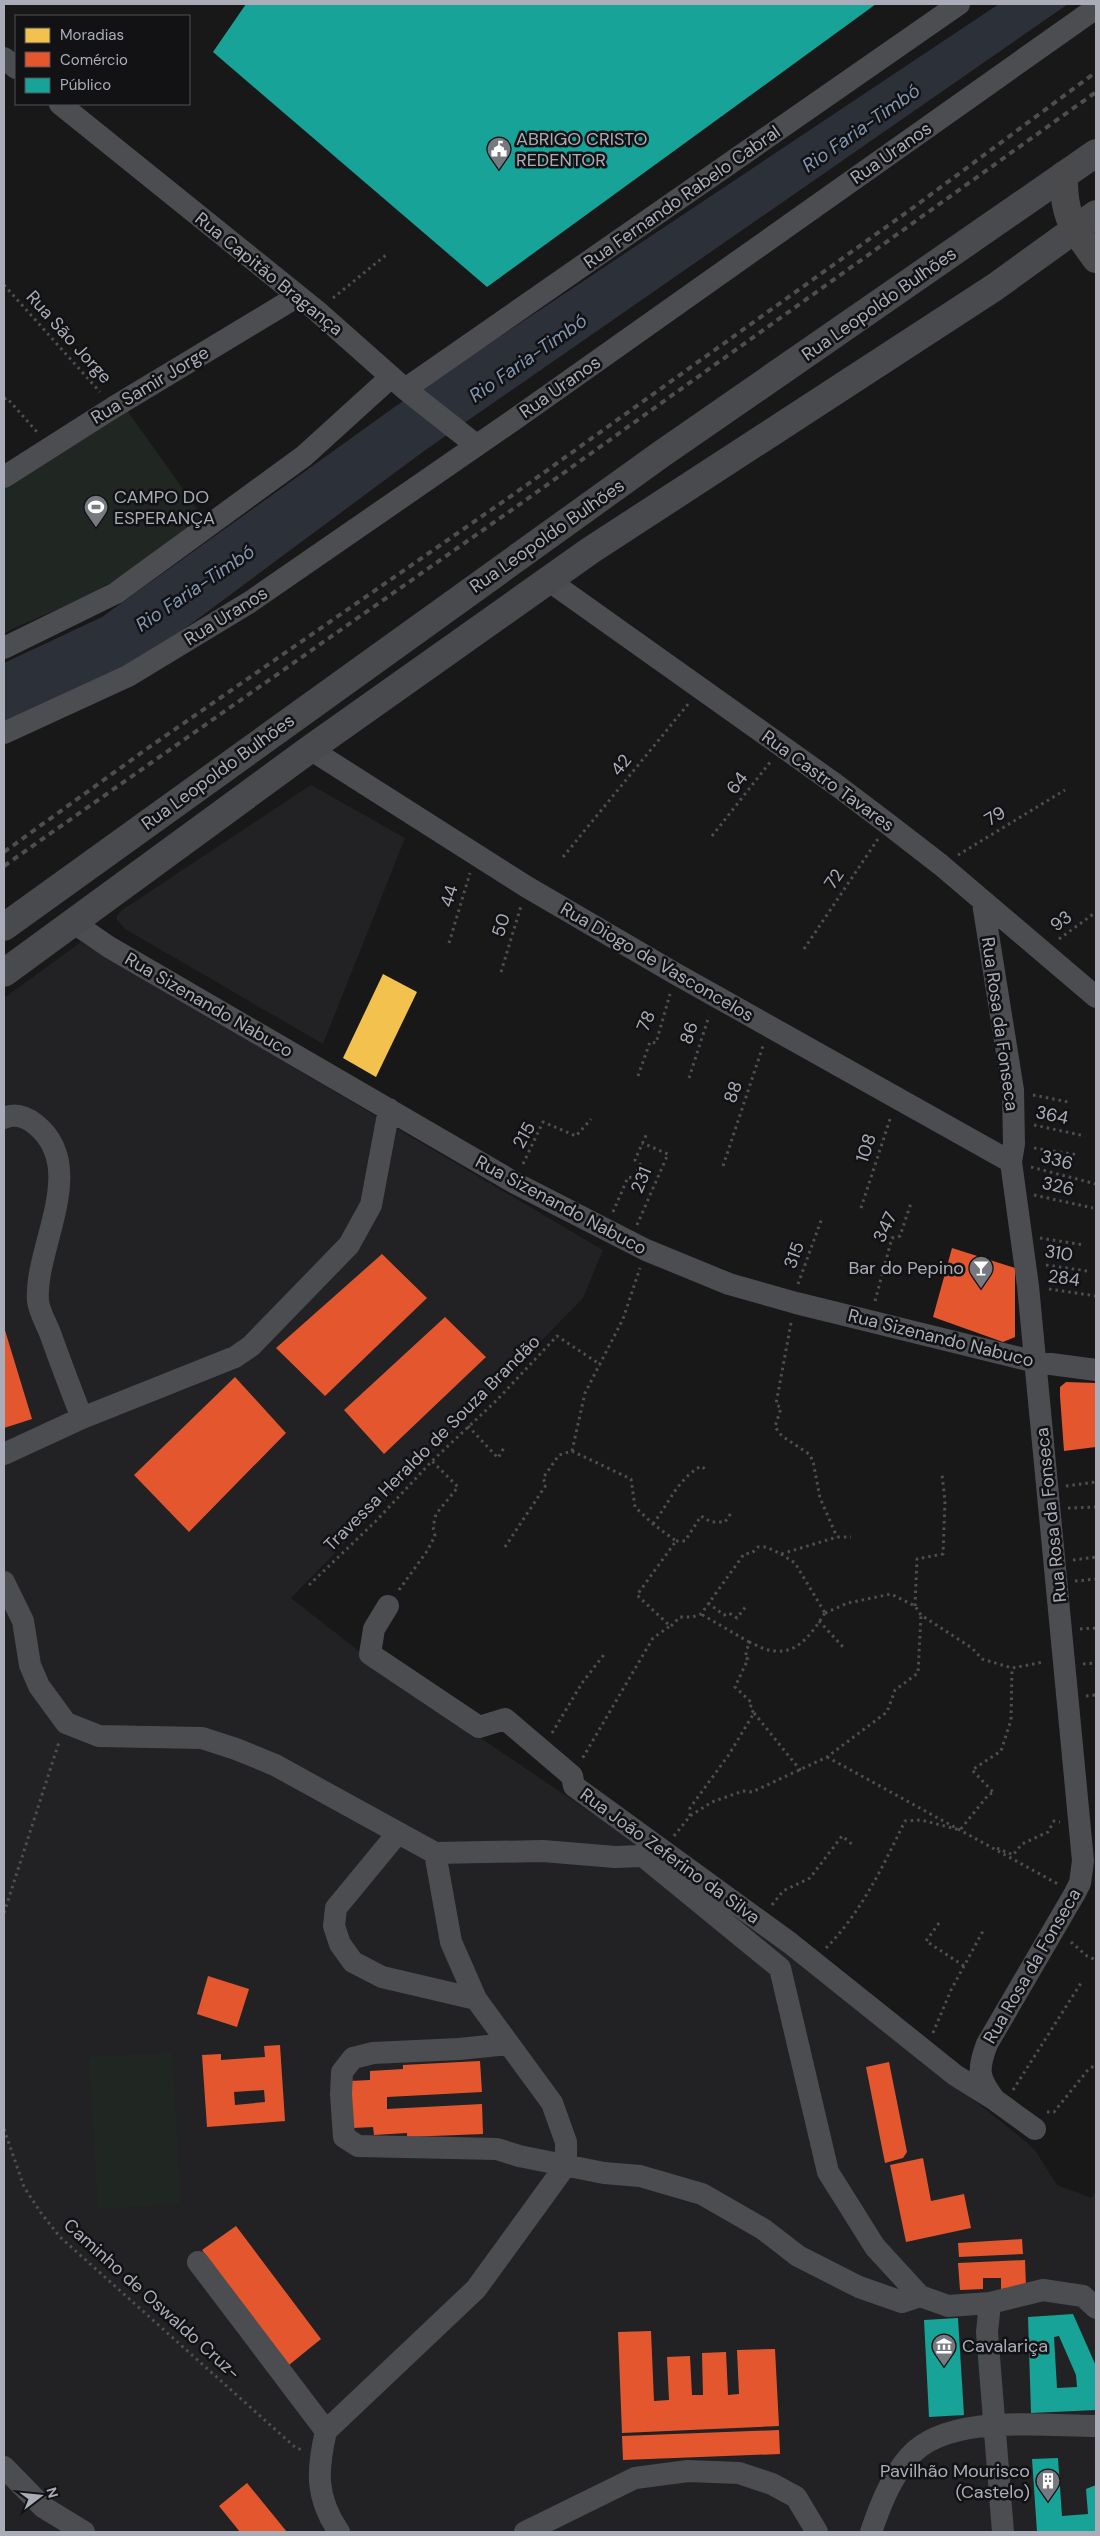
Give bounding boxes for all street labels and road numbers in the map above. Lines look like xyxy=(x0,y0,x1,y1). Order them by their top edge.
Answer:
street label: Rua Uranos xyxy=(846,116,936,190)
street label: Rua Fernando Rabelo Cabral xyxy=(579,120,785,274)
street label: Rua Capitão Bragança xyxy=(190,207,348,341)
street label: Rua Leopoldo Bulhões xyxy=(797,241,961,367)
street label: Rua São Jorge xyxy=(21,285,117,389)
street label: Rua Samir Jorge xyxy=(87,340,213,430)
street label: Rua Uranos xyxy=(515,350,605,424)
street label: Rua Leopoldo Bulhões xyxy=(465,473,629,599)
street label: Rua Uranos xyxy=(180,581,272,651)
street label: Rua Leopoldo Bulhões xyxy=(137,708,299,836)
street label: Rua Castro Tavares xyxy=(757,725,899,837)
street label: 42 xyxy=(605,749,637,781)
street label: 64 xyxy=(721,767,753,799)
street label: 79 xyxy=(980,800,1010,832)
street label: 72 xyxy=(819,864,849,894)
street label: 44 xyxy=(434,882,464,910)
street label: Rua Diogo de Vasconcelos xyxy=(556,897,758,1027)
street label: 93 xyxy=(1045,905,1077,937)
street label: 50 xyxy=(486,910,516,940)
street label: Rua Rosa da Fonseca xyxy=(976,935,1024,1113)
street label: Rua Sizenando Nabuco xyxy=(120,947,298,1063)
street label: 78 xyxy=(631,1007,661,1035)
street label: 86 xyxy=(674,1019,704,1047)
street label: 88 xyxy=(718,1078,748,1106)
street label: 364 xyxy=(1033,1100,1071,1130)
street label: 215 xyxy=(507,1117,541,1153)
street label: 108 xyxy=(850,1131,882,1165)
street label: 336 xyxy=(1038,1144,1076,1176)
street label: Rua Sizenando Nabuco xyxy=(471,1150,651,1260)
street label: 231 xyxy=(625,1163,657,1197)
street label: 326 xyxy=(1040,1171,1076,1201)
street label: 347 xyxy=(867,1208,903,1246)
street label: 315 xyxy=(778,1238,810,1272)
street label: 310 xyxy=(1043,1239,1075,1267)
street label: 284 xyxy=(1047,1264,1082,1292)
street label: Rua Sizenando Nabuco xyxy=(846,1303,1036,1373)
street label: Travessa Heraldo de Souza Brandão xyxy=(319,1330,545,1556)
street label: Rua Rosa da Fonseca xyxy=(1030,1426,1072,1604)
street label: Rua João Zeferino da Silva xyxy=(575,1783,765,1929)
street label: Rua Rosa da Fonseca xyxy=(978,1884,1086,2048)
street label: Caminho de Oswaldo Cruz- xyxy=(59,2213,245,2385)

